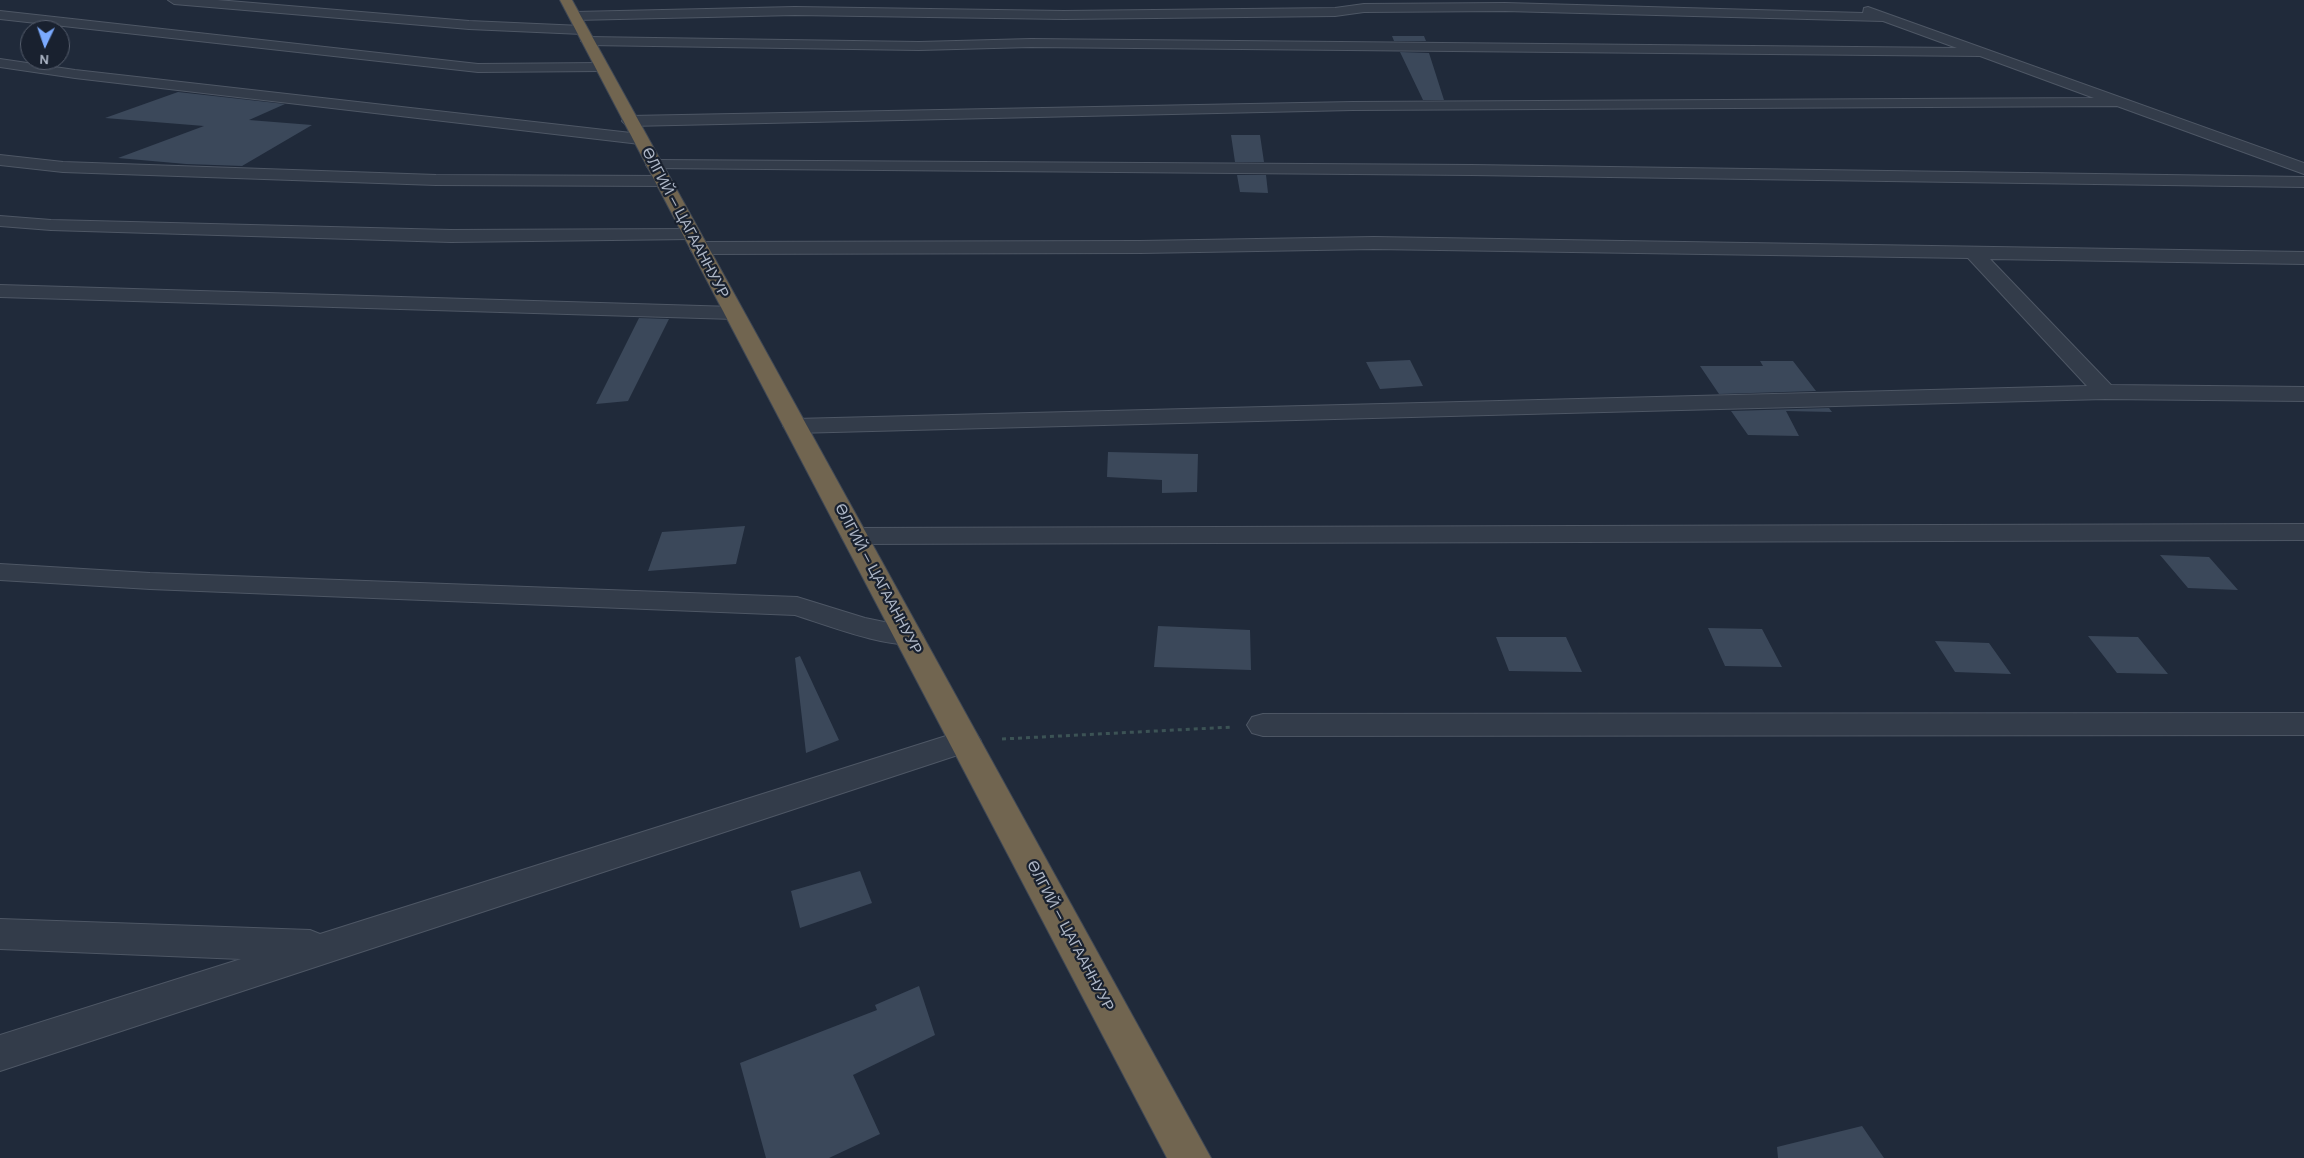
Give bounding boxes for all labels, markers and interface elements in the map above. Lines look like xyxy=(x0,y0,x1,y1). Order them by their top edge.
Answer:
north arrow xyxy=(20,20,70,70)
text: N xyxy=(39,51,50,68)
street label: ӨЛГИЙ — ЦАГААННУУР xyxy=(638,145,732,301)
street label: ӨЛГИЙ — ЦАГААННУУР xyxy=(831,501,925,657)
street label: ӨЛГИЙ — ЦАГААННУУР xyxy=(1023,858,1117,1014)

